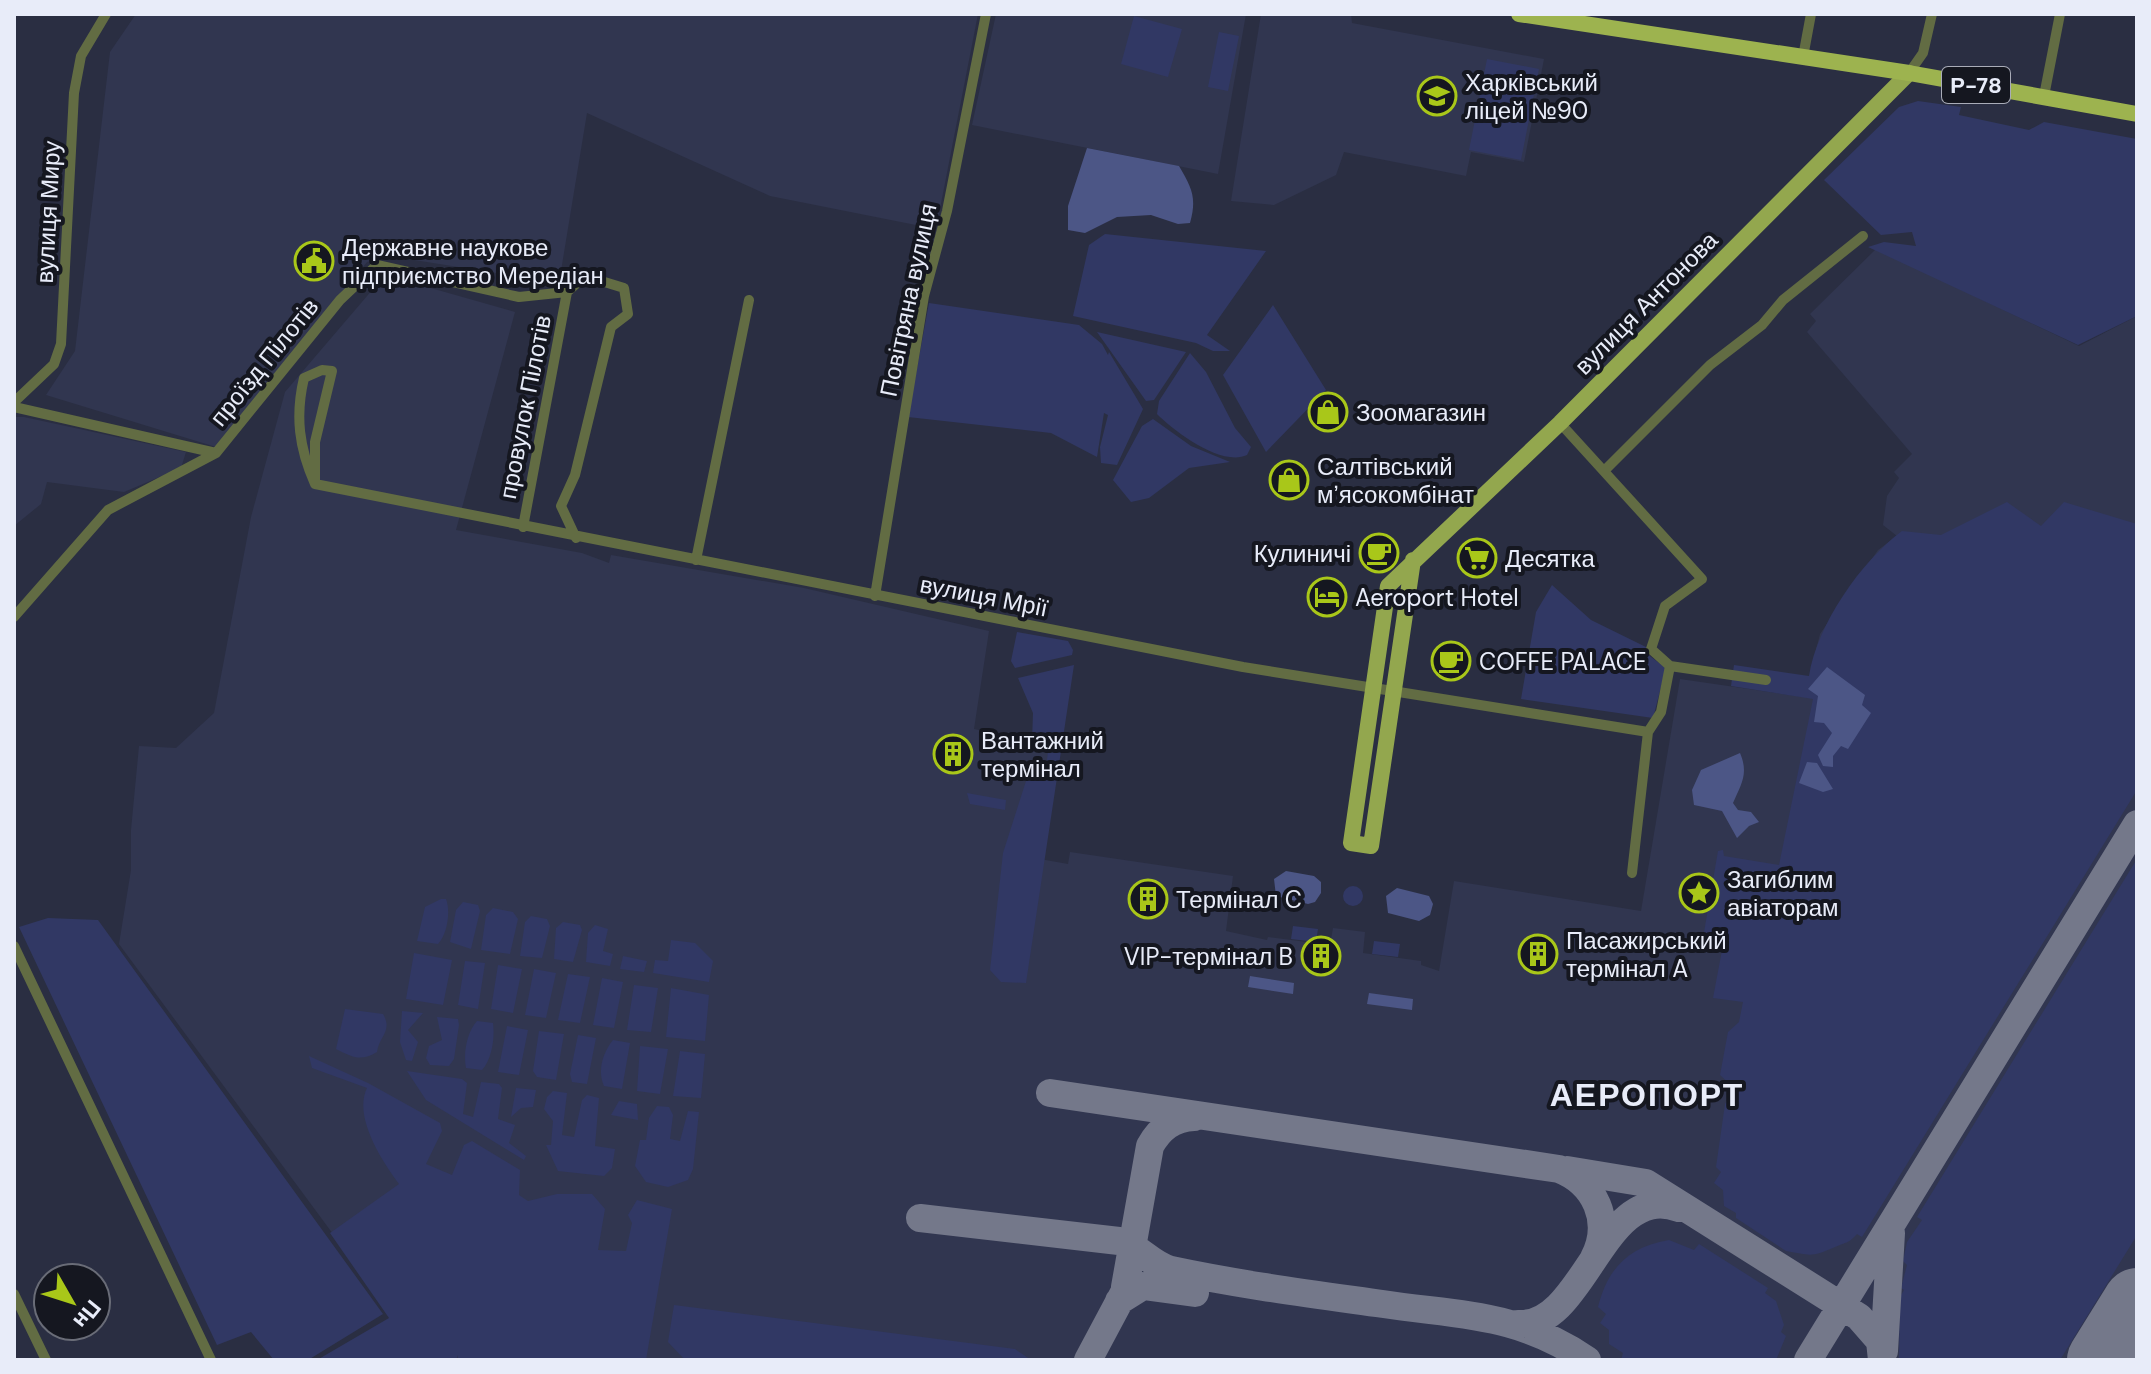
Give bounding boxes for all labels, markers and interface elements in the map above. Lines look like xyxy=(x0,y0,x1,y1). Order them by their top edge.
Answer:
place label: Харківський ліцей №90 xyxy=(1465,67,1598,126)
road number: Р-78 xyxy=(1942,67,2010,103)
school or university icon: Харківський ліцей №90 xyxy=(1416,75,1458,117)
street label: вулиця Миру xyxy=(29,140,67,284)
street label: Повітряна вулиця xyxy=(872,201,944,399)
street label: вулиця Антонова xyxy=(1568,224,1725,381)
place label: Державне наукове підприємство Мередіан xyxy=(342,232,604,291)
public building icon: Державне наукове підприємство Мередіан xyxy=(293,240,335,282)
street label: проїзд Пілотів xyxy=(203,292,325,432)
street label: провулок Пілотів xyxy=(492,312,558,502)
shop icon: Зоомагазин xyxy=(1307,391,1349,433)
place label: Зоомагазин xyxy=(1356,397,1486,428)
place label: Салтівський мʼясокомбінат xyxy=(1317,451,1474,510)
shop icon: Салтівський мʼясокомбінат xyxy=(1268,459,1310,501)
cafe icon: Кулиничі xyxy=(1358,532,1400,574)
supermarket icon: Десятка xyxy=(1456,537,1498,579)
place label: Кулиничі xyxy=(1254,538,1351,569)
place label: Десятка xyxy=(1505,543,1596,574)
street label: вулиця Мрії xyxy=(917,568,1051,624)
hotel icon: Aeroport Hotel xyxy=(1306,576,1348,618)
place label: Aeroport Hotel xyxy=(1355,582,1519,613)
cafe icon: COFFE PALACE xyxy=(1430,640,1472,682)
place label: COFFE PALACE xyxy=(1479,646,1647,677)
place label: Вантажний термінал xyxy=(981,725,1104,784)
building icon: Вантажний термінал xyxy=(932,733,974,775)
place label: Загиблим авіаторам xyxy=(1727,864,1839,923)
place icon: Загиблим авіаторам xyxy=(1678,872,1720,914)
building icon: Термінал C xyxy=(1127,878,1169,920)
place label: Термінал C xyxy=(1176,884,1302,915)
place label: Пасажирський термінал A xyxy=(1566,925,1727,984)
building icon: Пасажирський термінал A xyxy=(1517,933,1559,975)
building icon: VIP-термінал B xyxy=(1300,935,1342,977)
place label: VIP-термінал B xyxy=(1124,941,1293,972)
district label: АЕРОПОРТ xyxy=(1550,1074,1744,1116)
north arrow xyxy=(32,1262,112,1342)
text: Пн xyxy=(67,1294,108,1335)

